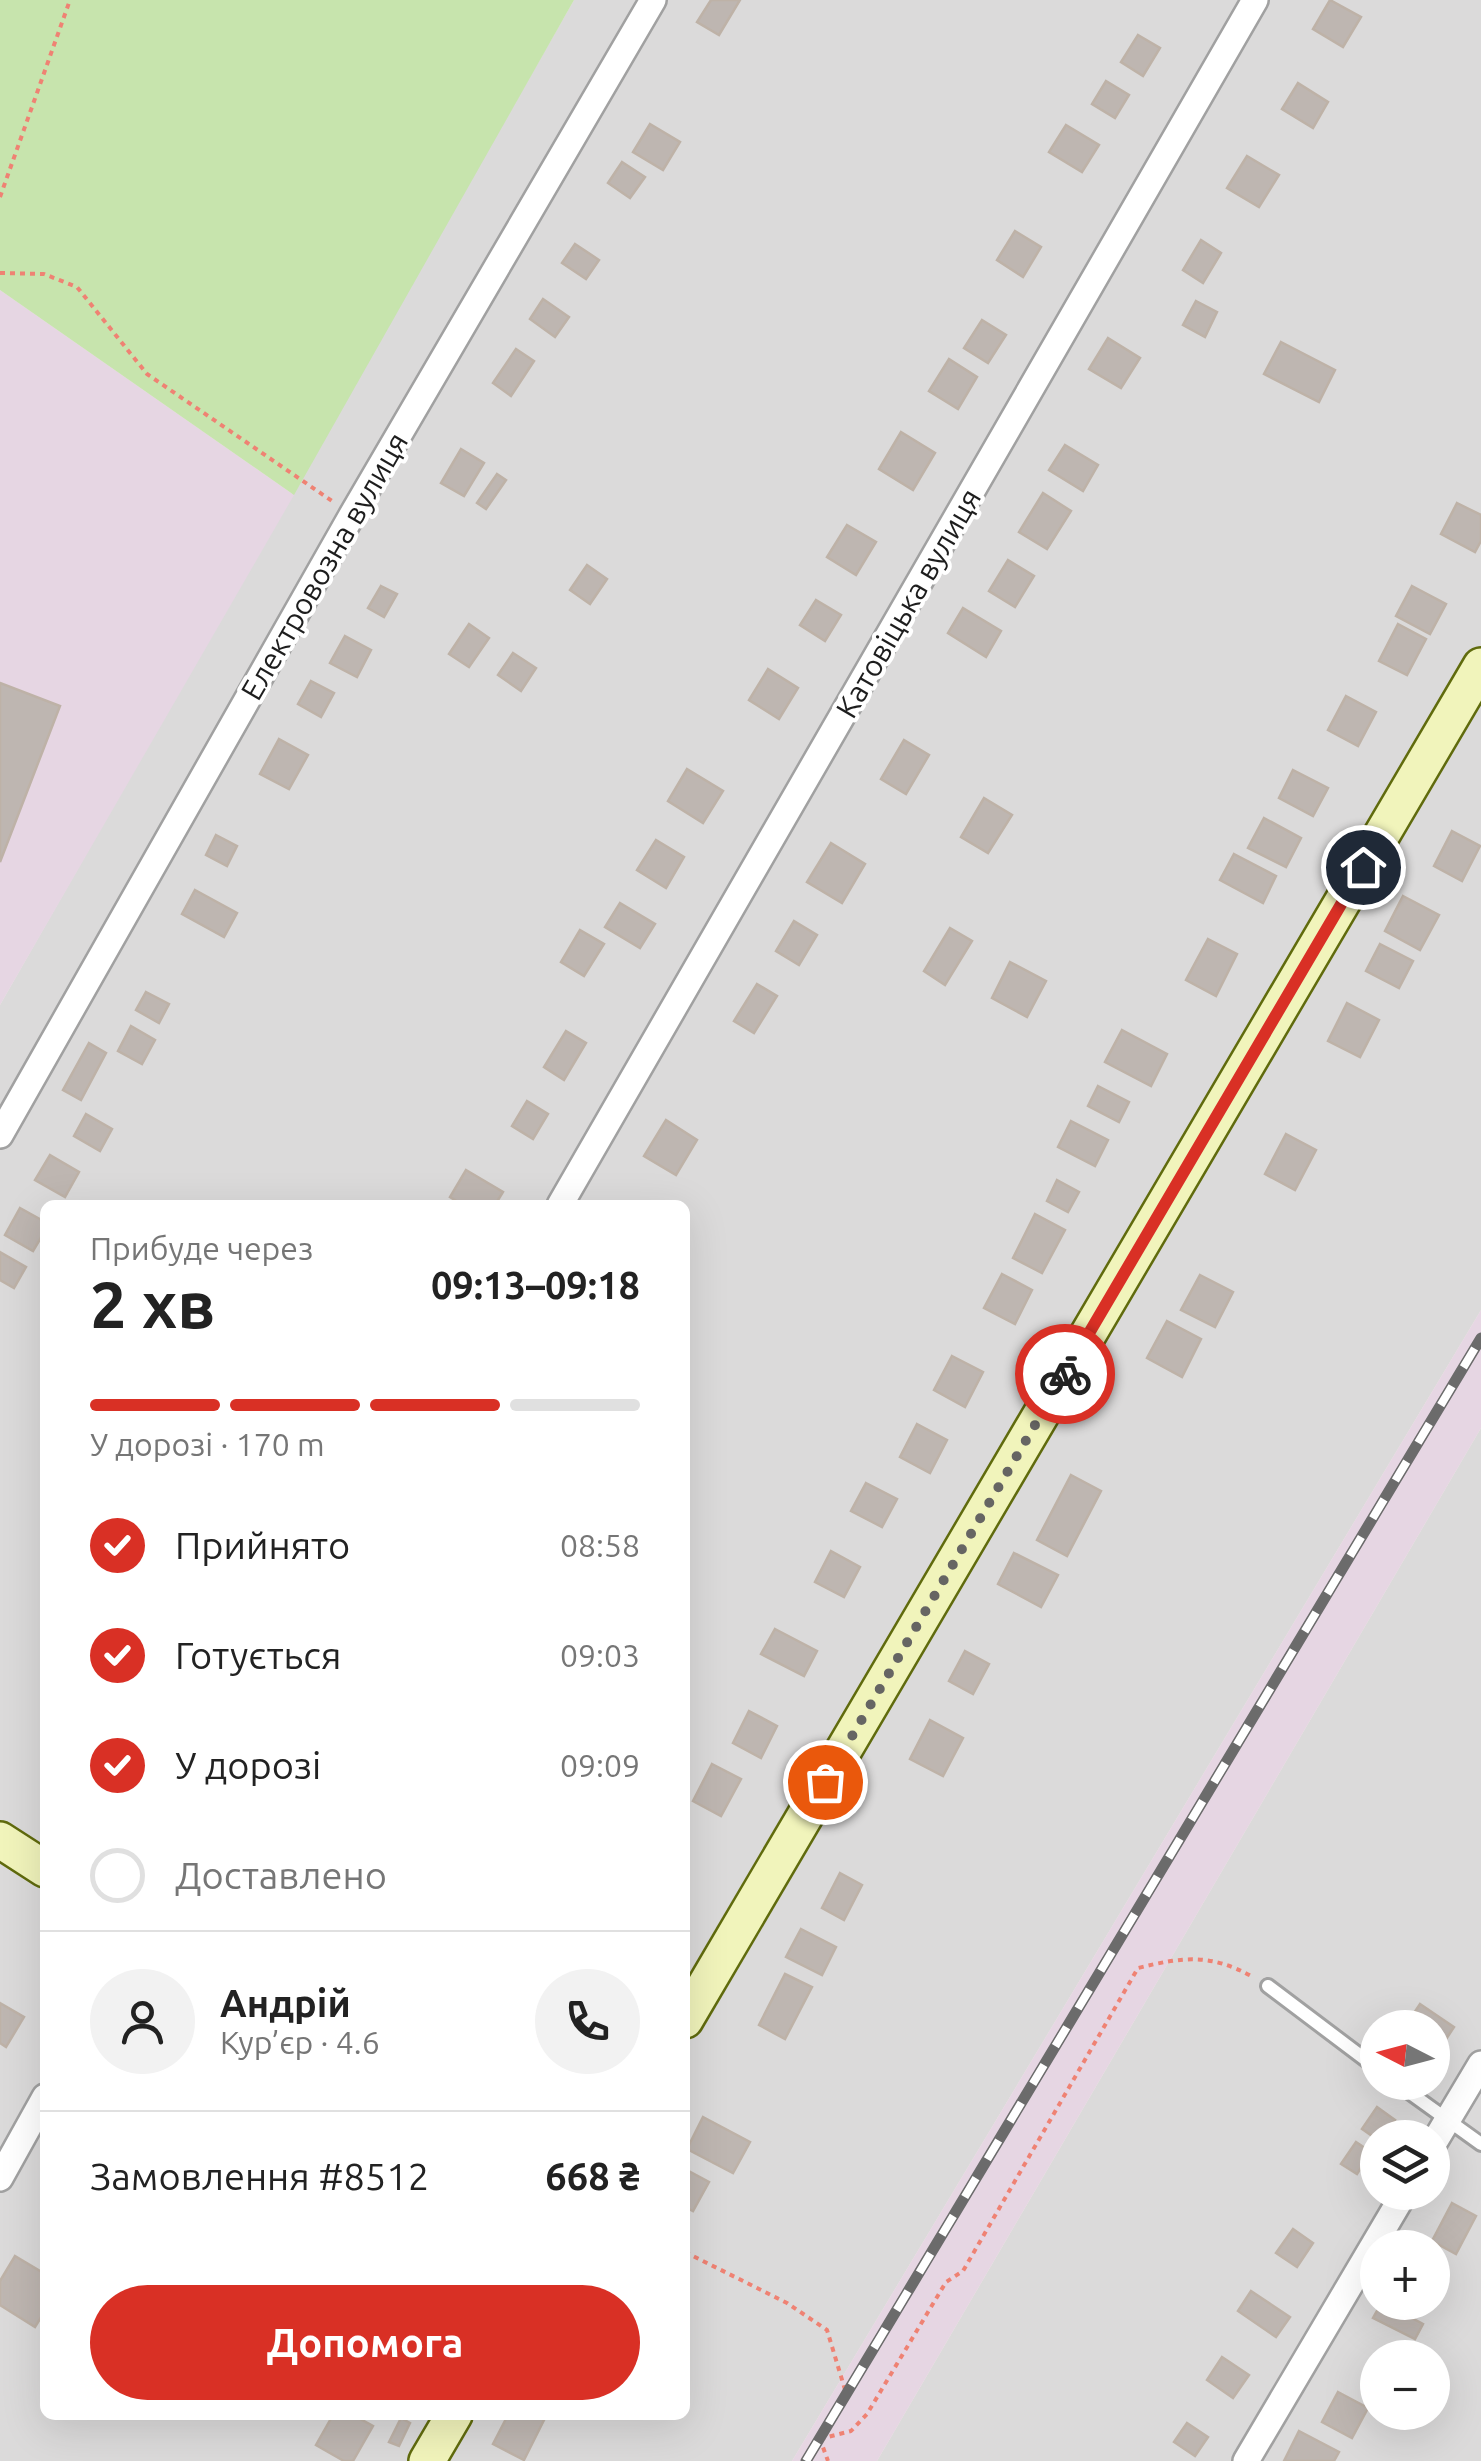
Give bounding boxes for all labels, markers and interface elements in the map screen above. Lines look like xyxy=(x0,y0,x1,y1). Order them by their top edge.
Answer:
street label: Електровозна вулиця xyxy=(234,427,414,705)
street label: Катовіцька вулиця xyxy=(829,483,987,723)
pin xyxy=(1321,825,1406,910)
icon: home xyxy=(1336,840,1391,895)
text: Прибуде через xyxy=(90,1230,313,1266)
text: 09:13–09:18 xyxy=(431,1264,640,1306)
text: 2 хв xyxy=(90,1267,215,1340)
courier xyxy=(1015,1324,1115,1424)
icon: bike xyxy=(1038,1347,1093,1402)
text: У дорозі · 170 m xyxy=(90,1426,325,1462)
icon: check xyxy=(90,1518,145,1573)
text: Прийнято xyxy=(175,1524,350,1566)
text: 08:58 xyxy=(560,1527,640,1563)
icon: check xyxy=(90,1628,145,1683)
text: Готується xyxy=(175,1634,341,1676)
text: 09:03 xyxy=(560,1637,640,1673)
icon: check xyxy=(90,1738,145,1793)
pin xyxy=(783,1740,868,1825)
text: У дорозі xyxy=(175,1744,321,1786)
text: 09:09 xyxy=(560,1747,640,1783)
icon: bag xyxy=(798,1755,853,1810)
text: Доставлено xyxy=(175,1854,387,1896)
button: person xyxy=(90,1969,195,2074)
button: phone xyxy=(535,1969,640,2074)
text: Андрій xyxy=(220,1982,351,2024)
north arrow xyxy=(1360,2010,1450,2100)
map controls xyxy=(1360,2010,1450,2430)
text: Кур’єр · 4.6 xyxy=(220,2024,380,2060)
button: layers xyxy=(1360,2120,1450,2210)
text: Замовлення #8512 xyxy=(90,2155,429,2197)
text: 668 ₴ xyxy=(545,2155,640,2197)
button: + xyxy=(1360,2230,1450,2320)
button: Допомога xyxy=(90,2285,640,2400)
button: − xyxy=(1360,2340,1450,2430)

